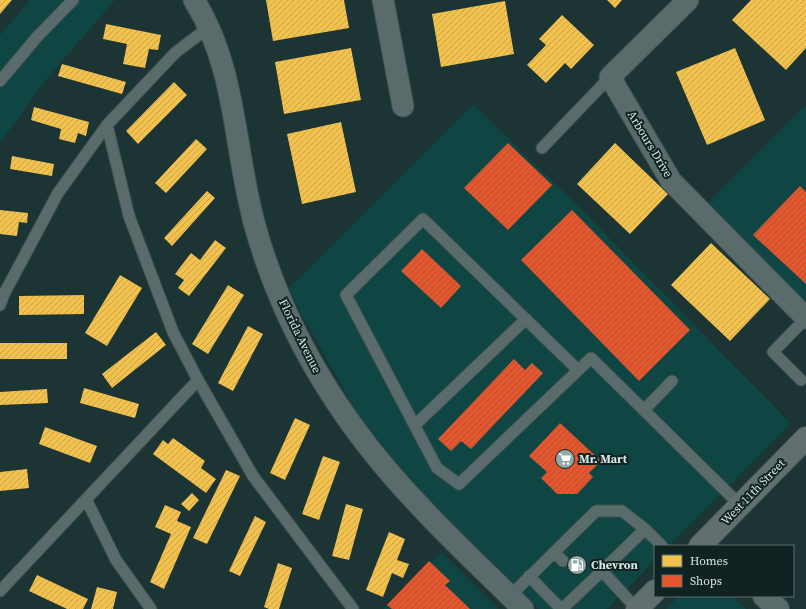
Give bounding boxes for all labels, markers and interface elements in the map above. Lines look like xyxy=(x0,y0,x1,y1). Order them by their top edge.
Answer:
street label: Arbours Drive xyxy=(624,108,676,180)
street label: Florida Avenue xyxy=(275,296,325,376)
supermarket icon: Mr. Mart xyxy=(554,448,576,470)
place label: Mr. Mart xyxy=(579,451,628,467)
street label: West 11th Street xyxy=(717,456,789,528)
legend xyxy=(654,545,794,597)
text: Homes xyxy=(690,553,728,569)
fuel station icon: Chevron xyxy=(566,554,588,576)
place label: Chevron xyxy=(591,557,639,573)
text: Shops xyxy=(690,573,722,589)

